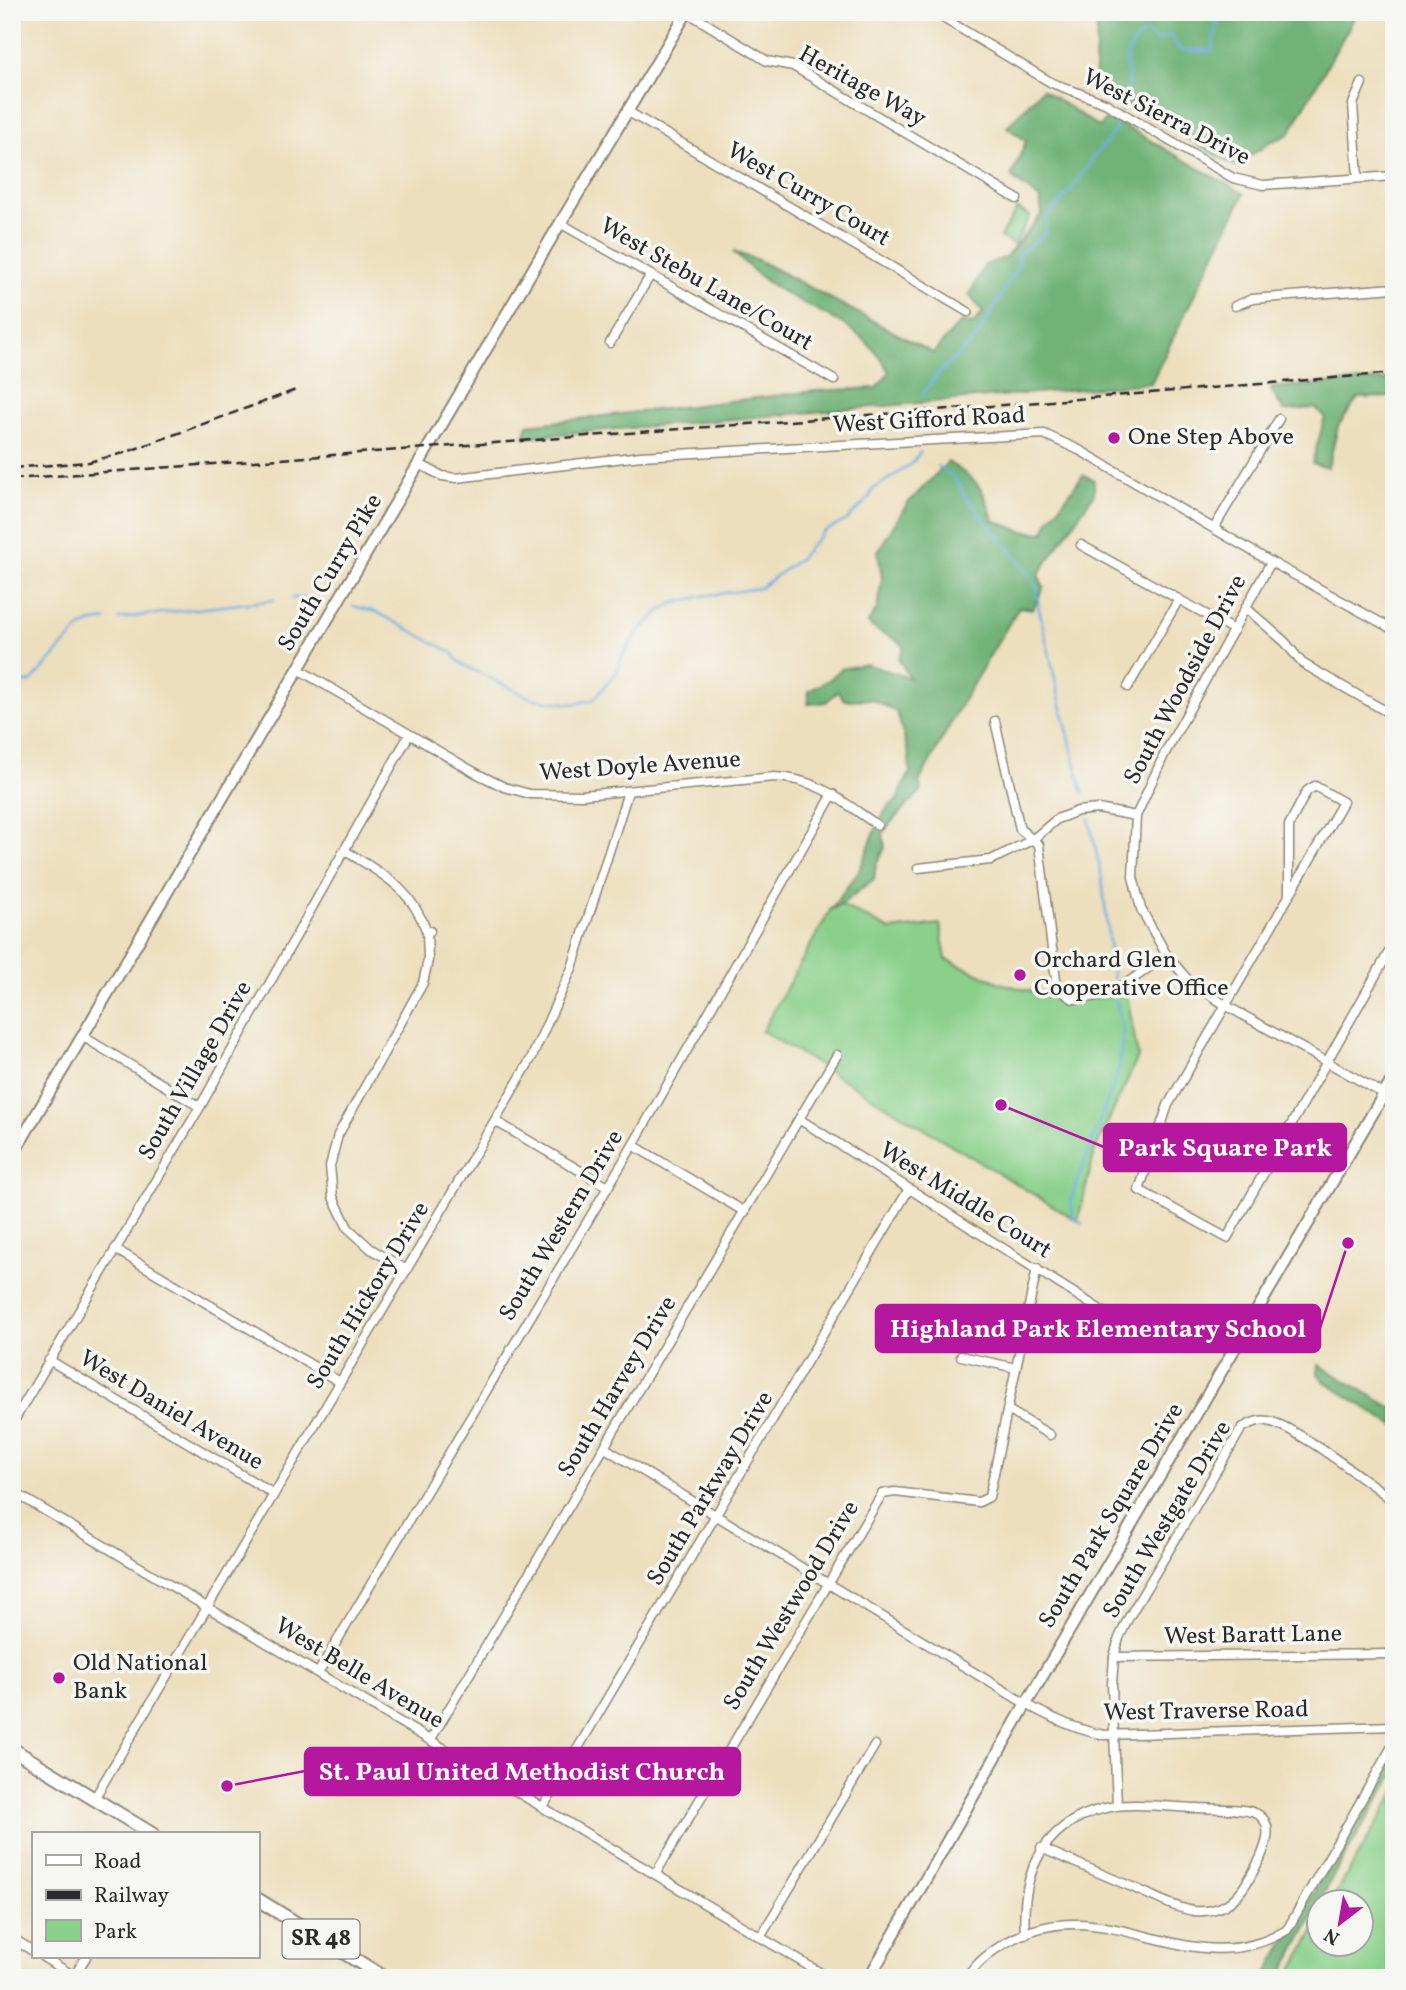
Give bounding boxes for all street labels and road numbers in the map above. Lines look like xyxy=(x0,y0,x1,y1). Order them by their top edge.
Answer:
street label: Heritage Way xyxy=(792,38,932,136)
street label: West Sierra Drive xyxy=(1076,61,1256,175)
street label: West Curry Court xyxy=(720,134,896,256)
street label: West Stebu Lane/Court xyxy=(593,210,819,360)
street label: West Gifford Road xyxy=(832,399,1026,443)
street label: South Curry Pike xyxy=(270,488,392,658)
street label: South Woodside Drive xyxy=(1116,569,1256,791)
street label: West Doyle Avenue xyxy=(538,743,742,791)
street label: South Village Drive xyxy=(131,975,261,1167)
street label: South Western Drive xyxy=(491,1124,633,1328)
street label: West Middle Court xyxy=(872,1134,1058,1268)
street label: South Hickory Drive xyxy=(299,1196,439,1396)
street label: South Harvey Drive xyxy=(550,1290,686,1484)
street label: West Daniel Avenue xyxy=(72,1342,270,1480)
street label: South Parkway Drive xyxy=(639,1385,783,1593)
street label: South Park Square Drive xyxy=(1031,1397,1193,1635)
street label: South Westgate Drive xyxy=(1095,1415,1241,1625)
street label: South Westwood Drive xyxy=(716,1495,868,1717)
street label: West Belle Avenue xyxy=(268,1610,450,1738)
street label: West Baratt Lane xyxy=(1164,1617,1342,1655)
street label: West Traverse Road xyxy=(1103,1693,1309,1731)
road number: SR 48 xyxy=(282,1920,360,1958)

